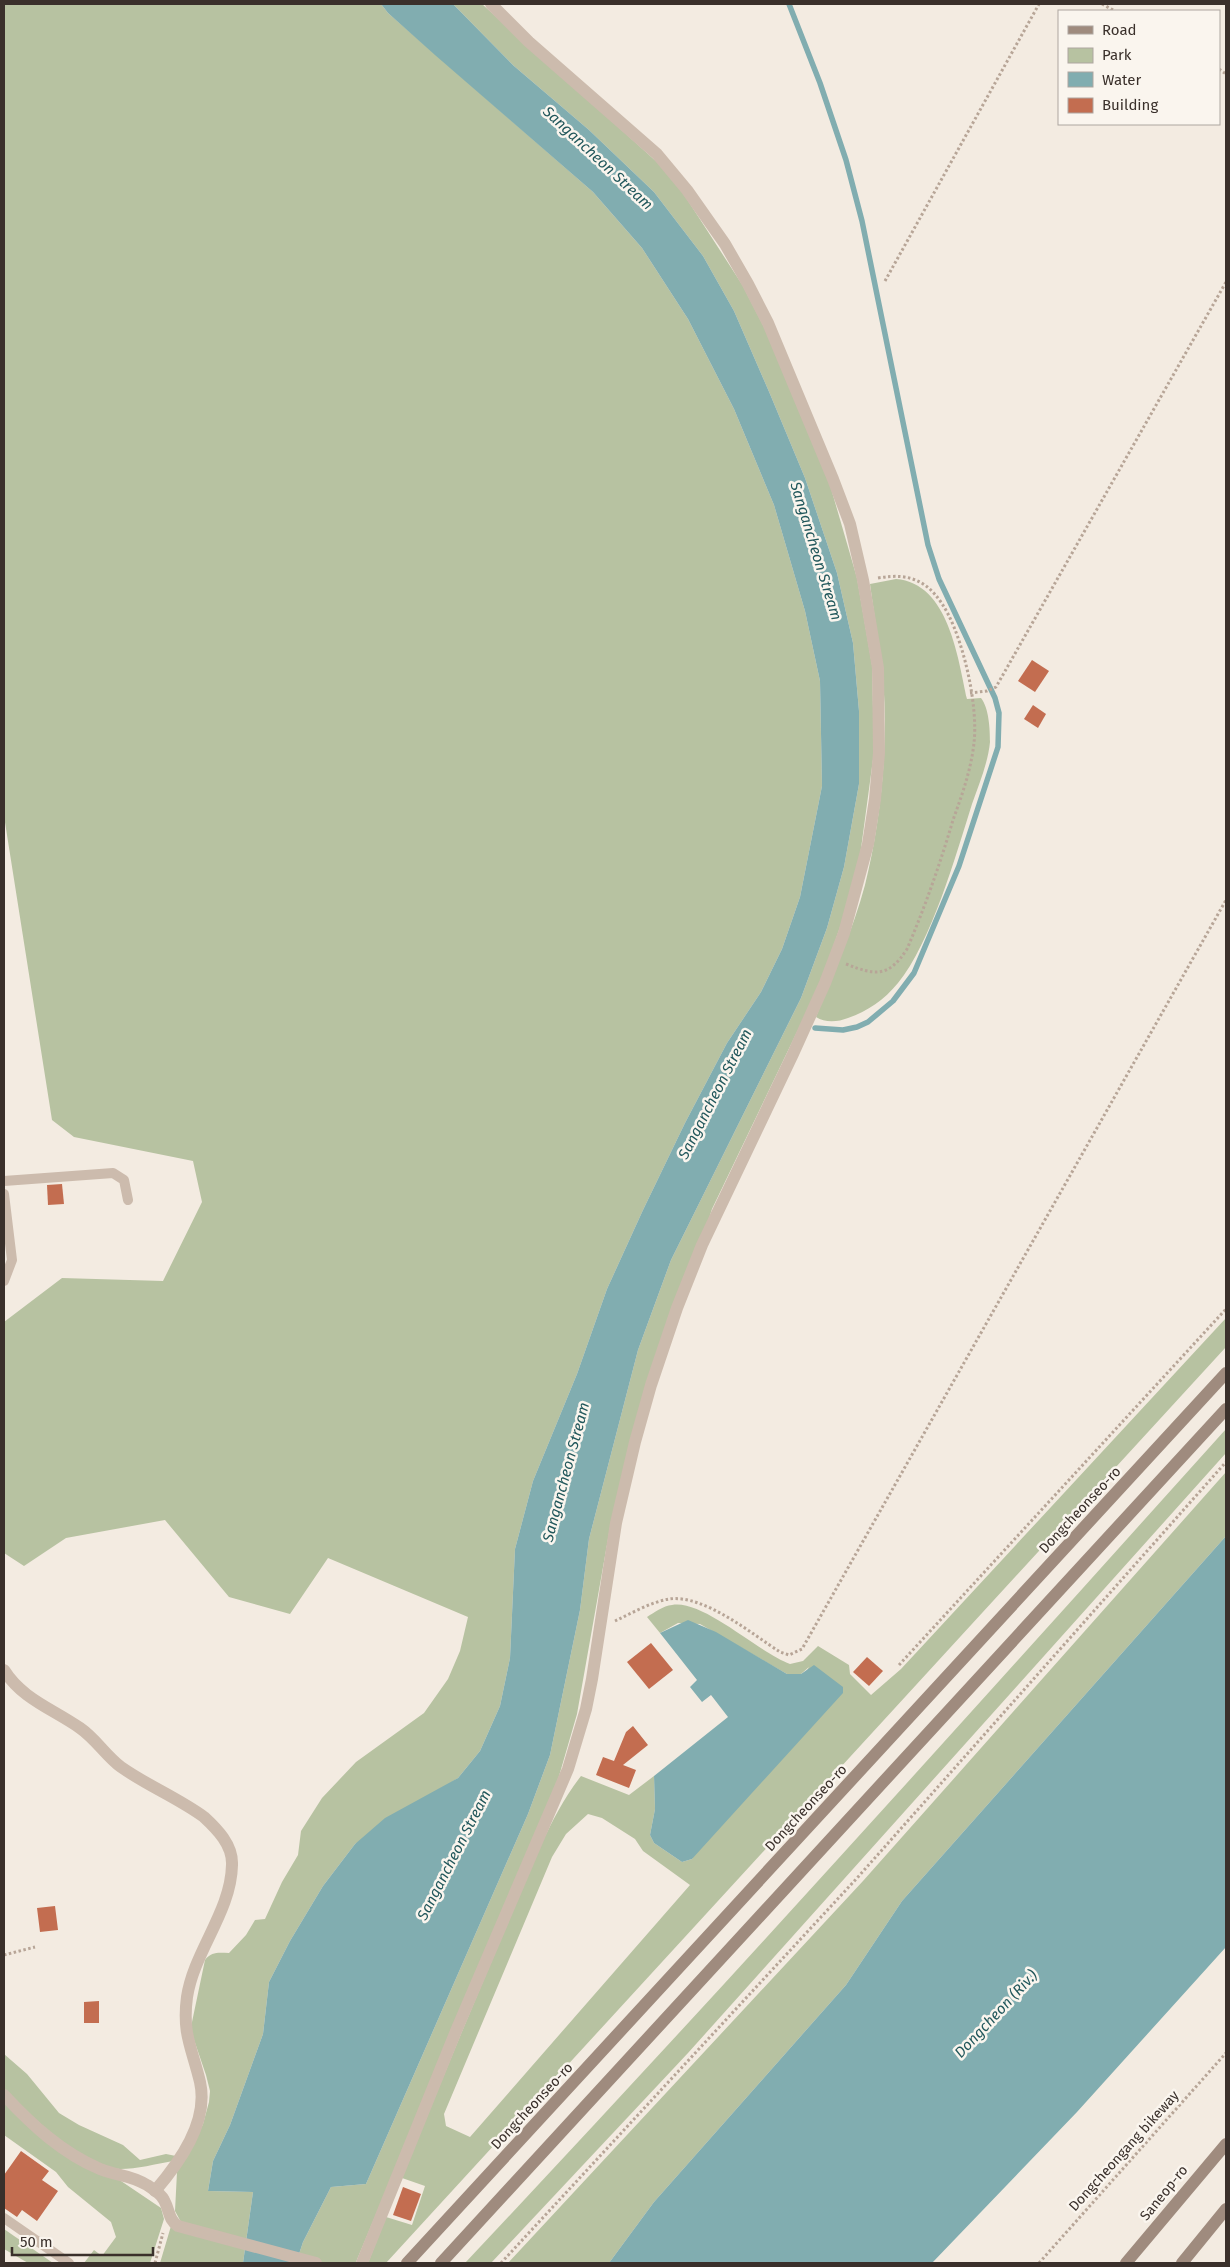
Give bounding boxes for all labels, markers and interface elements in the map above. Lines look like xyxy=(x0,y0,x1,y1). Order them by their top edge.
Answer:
legend xyxy=(1058,10,1220,125)
text: Road xyxy=(1102,21,1137,39)
text: Park xyxy=(1102,46,1132,64)
text: Water xyxy=(1102,71,1141,89)
text: Building xyxy=(1102,96,1158,114)
water label: Sangancheon Stream xyxy=(539,102,657,214)
water label: Sangancheon Stream xyxy=(786,479,846,622)
water label: Sangancheon Stream xyxy=(674,1026,756,1163)
water label: Sangancheon Stream xyxy=(538,1400,593,1545)
street label: Dongcheonseo-ro xyxy=(1035,1463,1125,1557)
street label: Dongcheonseo-ro xyxy=(761,1761,851,1855)
water label: Sangancheon Stream xyxy=(413,1787,495,1924)
water label: Dongcheon (Riv.) xyxy=(951,1966,1041,2062)
street label: Dongcheonseo-ro xyxy=(487,2059,577,2153)
street label: Dongcheongang bikeway xyxy=(1065,2087,1183,2215)
street label: Saneop-ro xyxy=(1137,2162,1191,2224)
scale bar xyxy=(12,2224,154,2256)
text: 50 m xyxy=(20,2233,53,2251)

